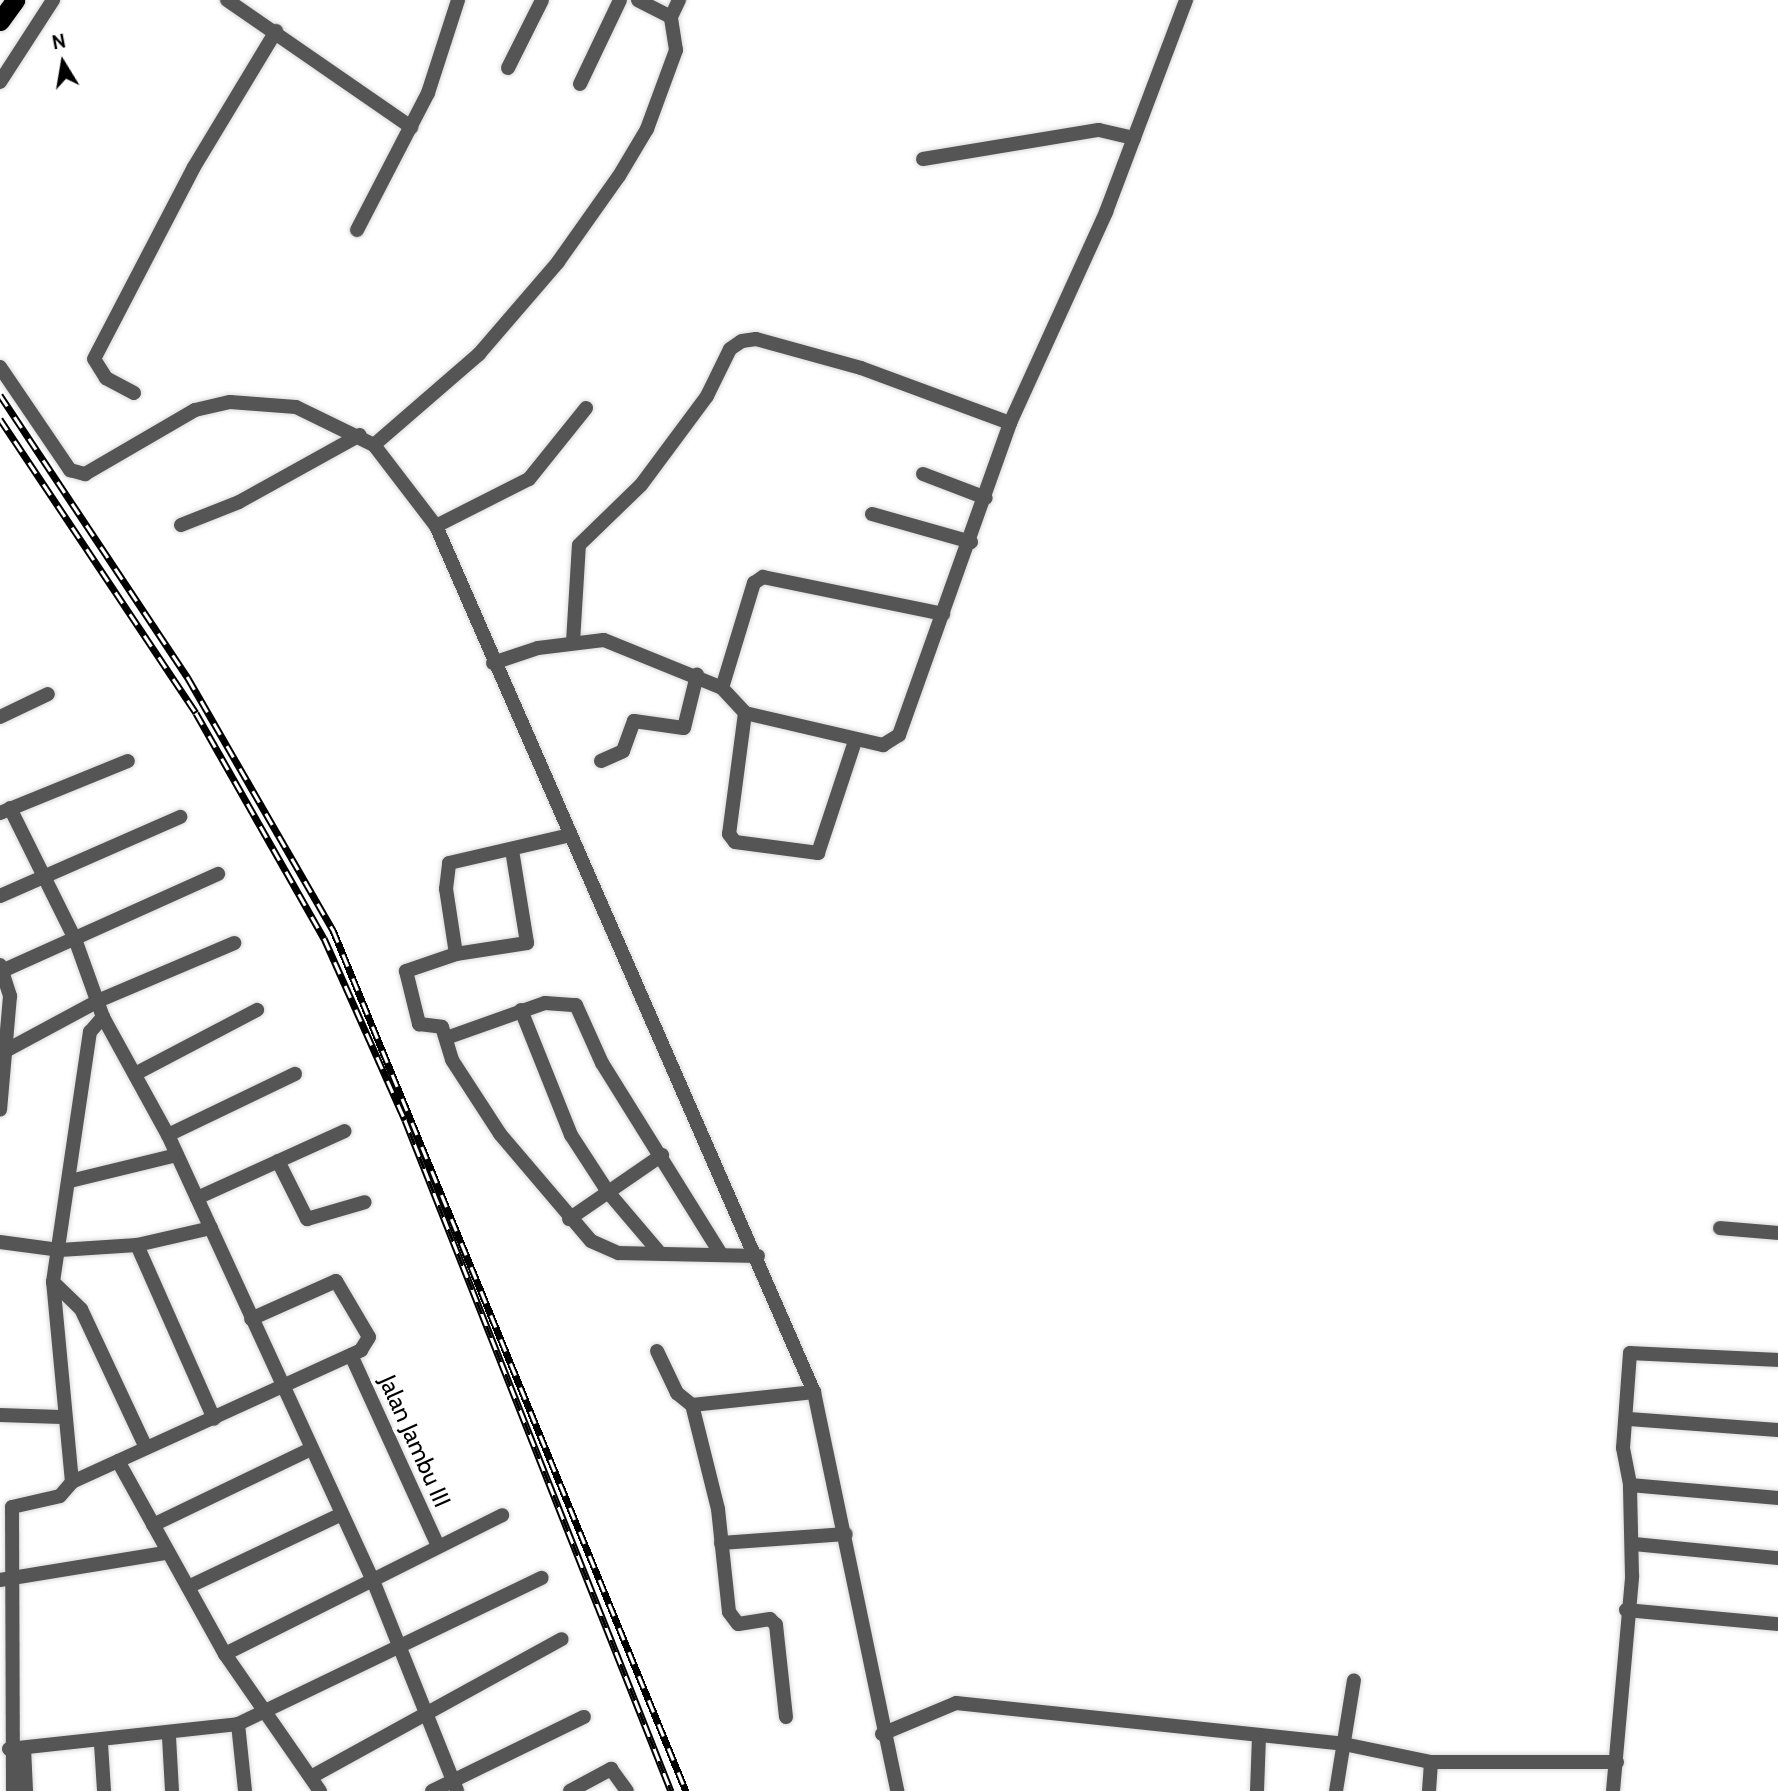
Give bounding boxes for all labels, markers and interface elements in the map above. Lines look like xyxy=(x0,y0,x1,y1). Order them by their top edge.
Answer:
north arrow xyxy=(28,28,98,98)
text: N xyxy=(50,29,68,54)
street label: Jalan Jambu III xyxy=(373,1371,457,1511)

